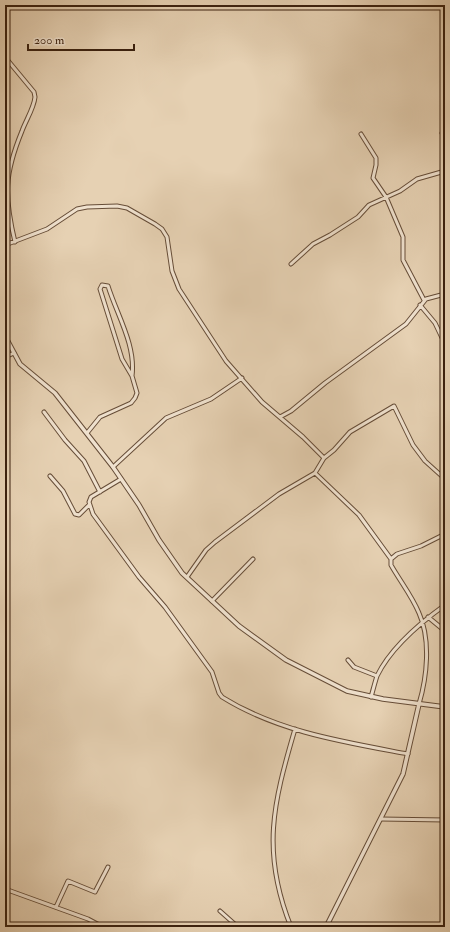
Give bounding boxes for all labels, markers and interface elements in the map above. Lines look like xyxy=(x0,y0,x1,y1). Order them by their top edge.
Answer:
scale bar xyxy=(28,26,134,52)
text: 200 m xyxy=(34,33,65,48)

